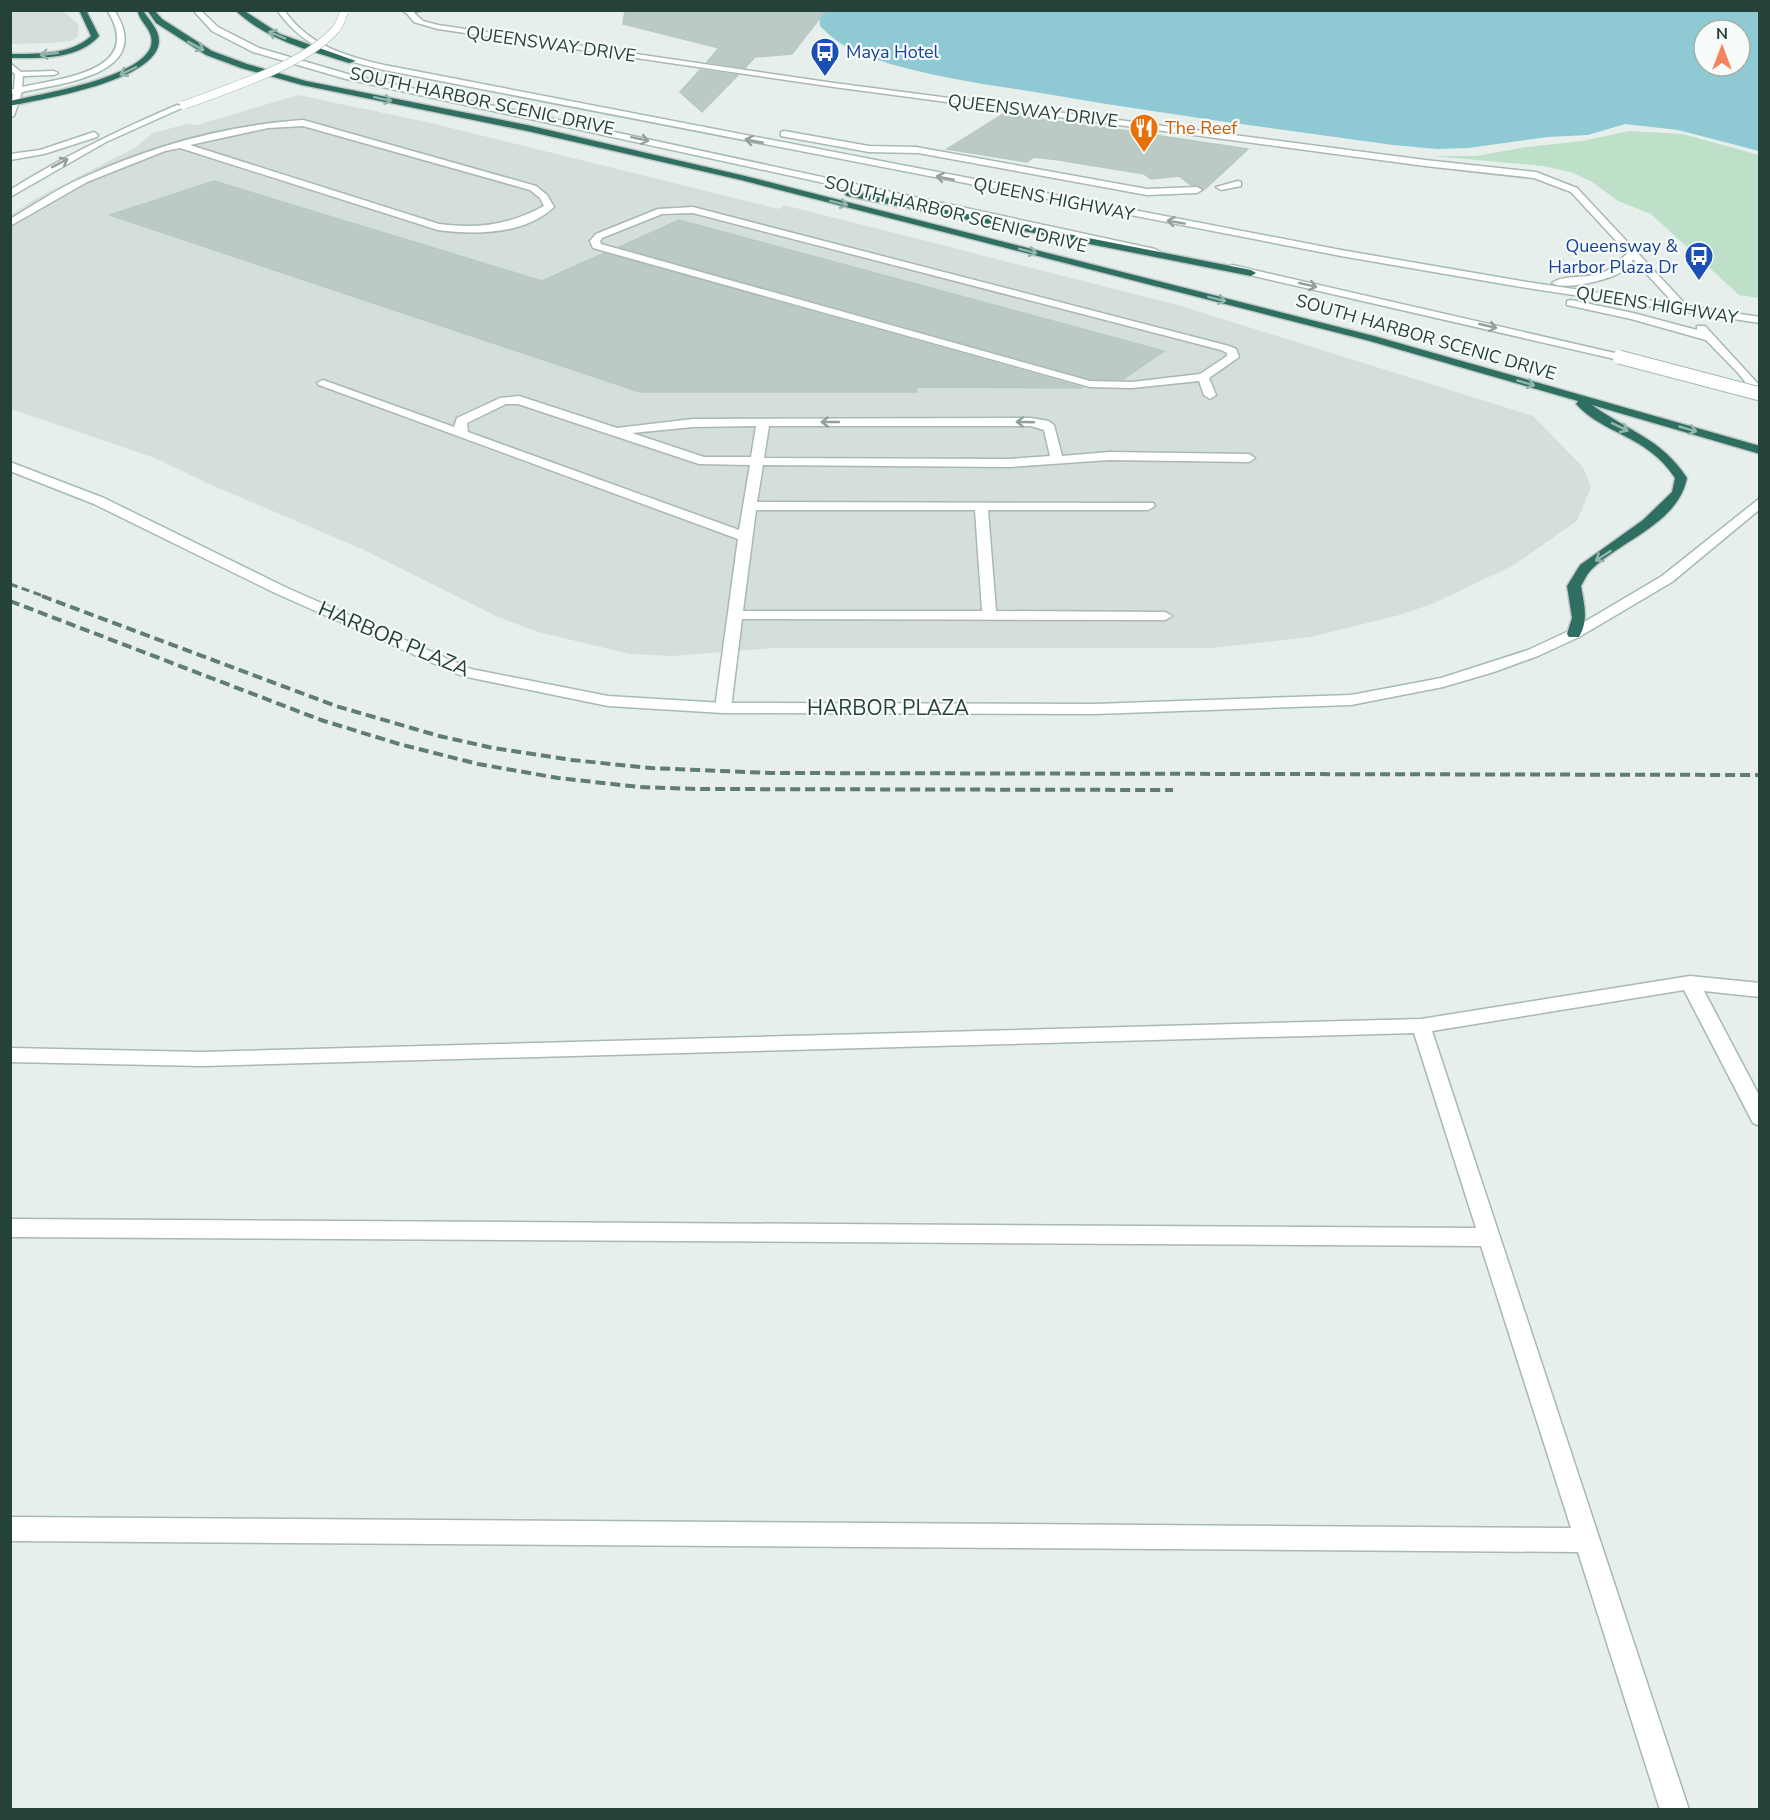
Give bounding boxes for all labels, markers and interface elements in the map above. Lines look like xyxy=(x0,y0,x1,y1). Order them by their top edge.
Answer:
north arrow xyxy=(1692,18,1752,78)
street label: QUEENSWAY DRIVE xyxy=(465,20,637,68)
text: N xyxy=(1716,23,1728,45)
one-way arrow xyxy=(268,29,286,40)
bus stop icon: Maya Hotel xyxy=(809,36,841,78)
one-way arrow xyxy=(187,40,204,52)
place label: Maya Hotel xyxy=(846,40,939,64)
one-way arrow xyxy=(39,48,59,59)
street label: SOUTH HARBOR SCENIC DRIVE xyxy=(348,61,616,141)
one-way arrow xyxy=(119,66,137,78)
street label: QUEENSWAY DRIVE xyxy=(947,89,1119,133)
one-way arrow xyxy=(373,93,392,105)
restaurant icon: The Reef xyxy=(1128,112,1160,154)
place label: The Reef xyxy=(1165,116,1238,140)
one-way arrow xyxy=(630,134,649,145)
one-way arrow xyxy=(745,135,764,146)
one-way arrow xyxy=(51,157,68,169)
street label: SOUTH HARBOR SCENIC DRIVE xyxy=(822,170,1090,258)
one-way arrow xyxy=(936,172,956,183)
street label: QUEENS HIGHWAY xyxy=(971,172,1137,226)
one-way arrow xyxy=(829,198,848,209)
one-way arrow xyxy=(1166,216,1186,227)
place label: Queensway & Harbor Plaza Dr xyxy=(1548,234,1679,279)
bus stop icon: Queensway & Harbor Plaza Dr xyxy=(1683,240,1715,282)
one-way arrow xyxy=(1018,245,1037,257)
one-way arrow xyxy=(1299,280,1318,292)
street label: QUEENS HIGHWAY xyxy=(1574,280,1740,330)
street label: SOUTH HARBOR SCENIC DRIVE xyxy=(1293,288,1559,386)
one-way arrow xyxy=(1207,293,1226,305)
one-way arrow xyxy=(1478,321,1497,333)
one-way arrow xyxy=(1516,377,1535,389)
one-way arrow xyxy=(820,416,840,428)
one-way arrow xyxy=(1015,417,1035,428)
one-way arrow xyxy=(1610,422,1628,434)
one-way arrow xyxy=(1678,424,1697,435)
one-way arrow xyxy=(1595,551,1612,563)
street label: HARBOR PLAZA xyxy=(314,594,474,684)
street label: HARBOR PLAZA xyxy=(807,694,969,722)

